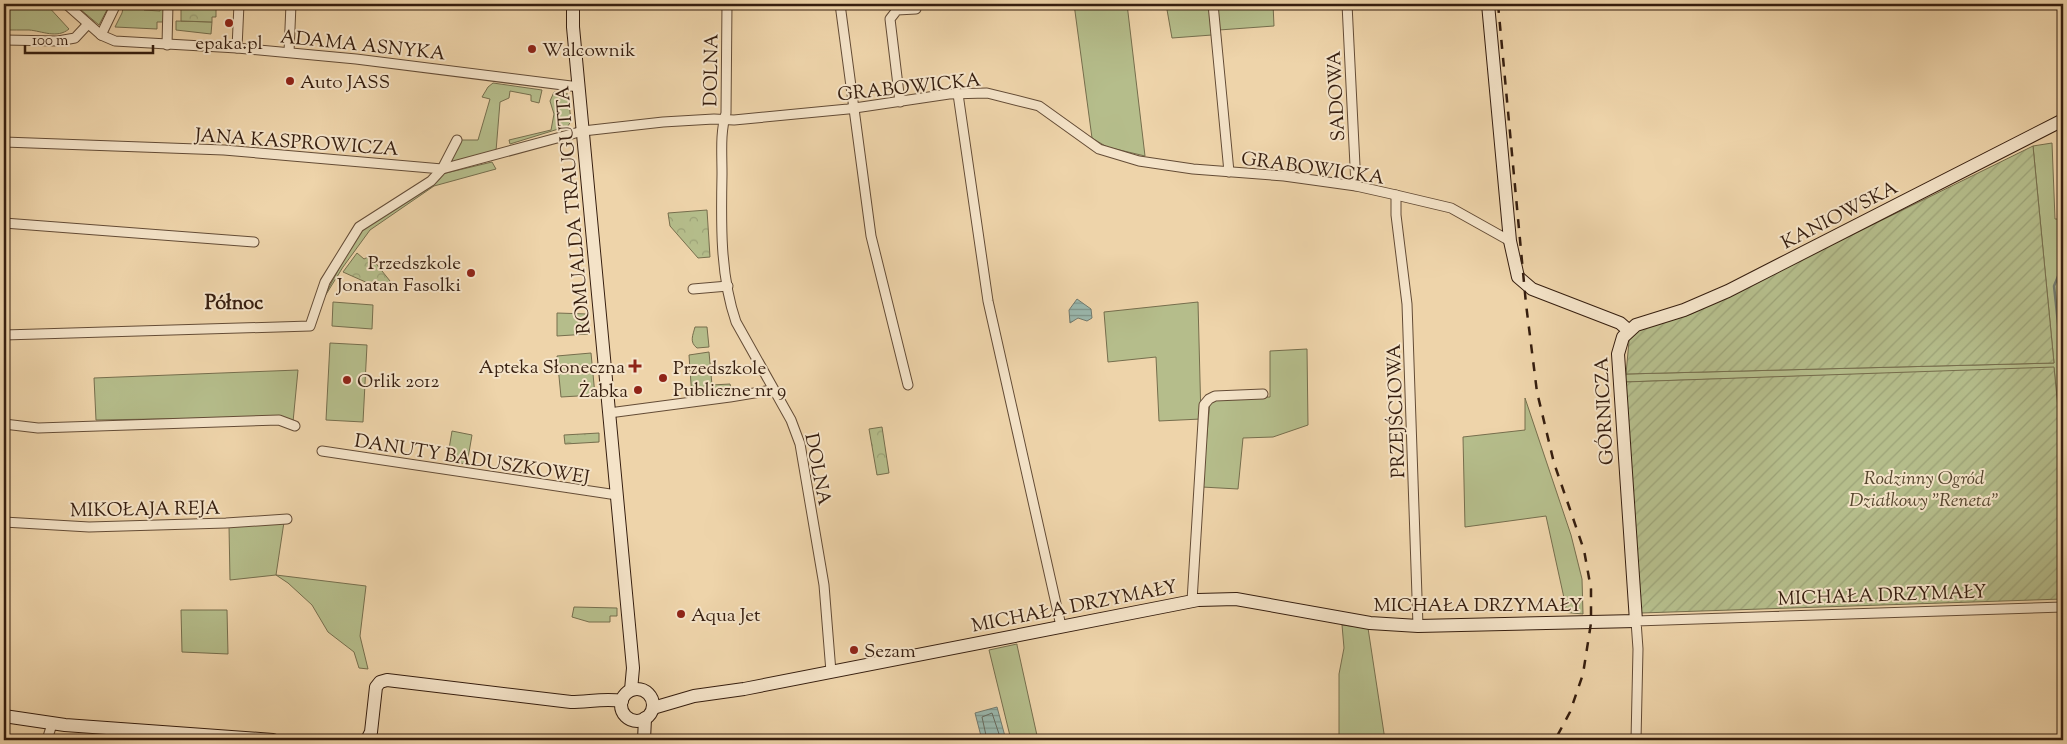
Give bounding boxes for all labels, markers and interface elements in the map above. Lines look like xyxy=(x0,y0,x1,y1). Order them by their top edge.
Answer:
marker: epaka.pl xyxy=(223,17,235,29)
scale bar xyxy=(25,22,152,54)
street label: ADAMA ASNYKA xyxy=(279,24,447,69)
text: 100 m xyxy=(32,31,69,52)
place label: epaka.pl xyxy=(195,31,263,58)
street label: DOLNA xyxy=(698,33,727,107)
place label: Walcownik xyxy=(542,38,636,65)
marker: Walcownik xyxy=(526,43,538,55)
street label: SADOWA xyxy=(1322,49,1353,142)
street label: GRABOWICKA xyxy=(836,67,983,109)
place label: Auto JASS xyxy=(300,70,390,97)
marker: Auto JASS xyxy=(284,75,296,87)
street label: ROMUALDA TRAUGUTTA xyxy=(550,84,599,335)
street label: JANA KASPROWICZA xyxy=(193,123,400,164)
street label: GRABOWICKA xyxy=(1239,146,1387,193)
street label: KANIOWSKA xyxy=(1777,175,1904,257)
place label: Przedszkole Jonatan Fasolki xyxy=(336,251,461,300)
marker: Przedszkole Jonatan Fasolki xyxy=(465,267,477,279)
district label: Północ xyxy=(205,290,263,319)
street label: PRZEJŚCIOWA xyxy=(1382,343,1413,479)
place label: Apteka Słoneczna xyxy=(478,355,625,382)
place label: Przedszkole Publiczne nr 9 xyxy=(673,356,786,405)
street label: GÓRNICZA xyxy=(1589,356,1622,466)
marker: Apteka Słoneczna xyxy=(629,360,641,372)
place label: Orlik 2012 xyxy=(357,369,440,396)
marker: Przedszkole Publiczne nr 9 xyxy=(657,372,669,384)
marker: Orlik 2012 xyxy=(341,374,353,386)
place label: Żabka xyxy=(579,379,628,406)
marker: Żabka xyxy=(632,384,644,396)
street label: DANUTY BADUSZKOWEJ xyxy=(352,429,591,492)
street label: DOLNA xyxy=(796,431,837,508)
park label: Rodzinny Ogród Działkowy "Reneta" xyxy=(1849,466,1999,515)
street label: MIKOŁAJA REJA xyxy=(70,496,221,525)
street label: MICHAŁA DRZYMAŁY xyxy=(969,574,1180,641)
street label: MICHAŁA DRZYMAŁY xyxy=(1777,579,1988,614)
street label: MICHAŁA DRZYMAŁY xyxy=(1373,593,1583,620)
place label: Aqua Jet xyxy=(691,603,761,630)
marker: Aqua Jet xyxy=(675,608,687,620)
place label: Sezam xyxy=(864,639,916,666)
marker: Sezam xyxy=(848,644,860,656)

